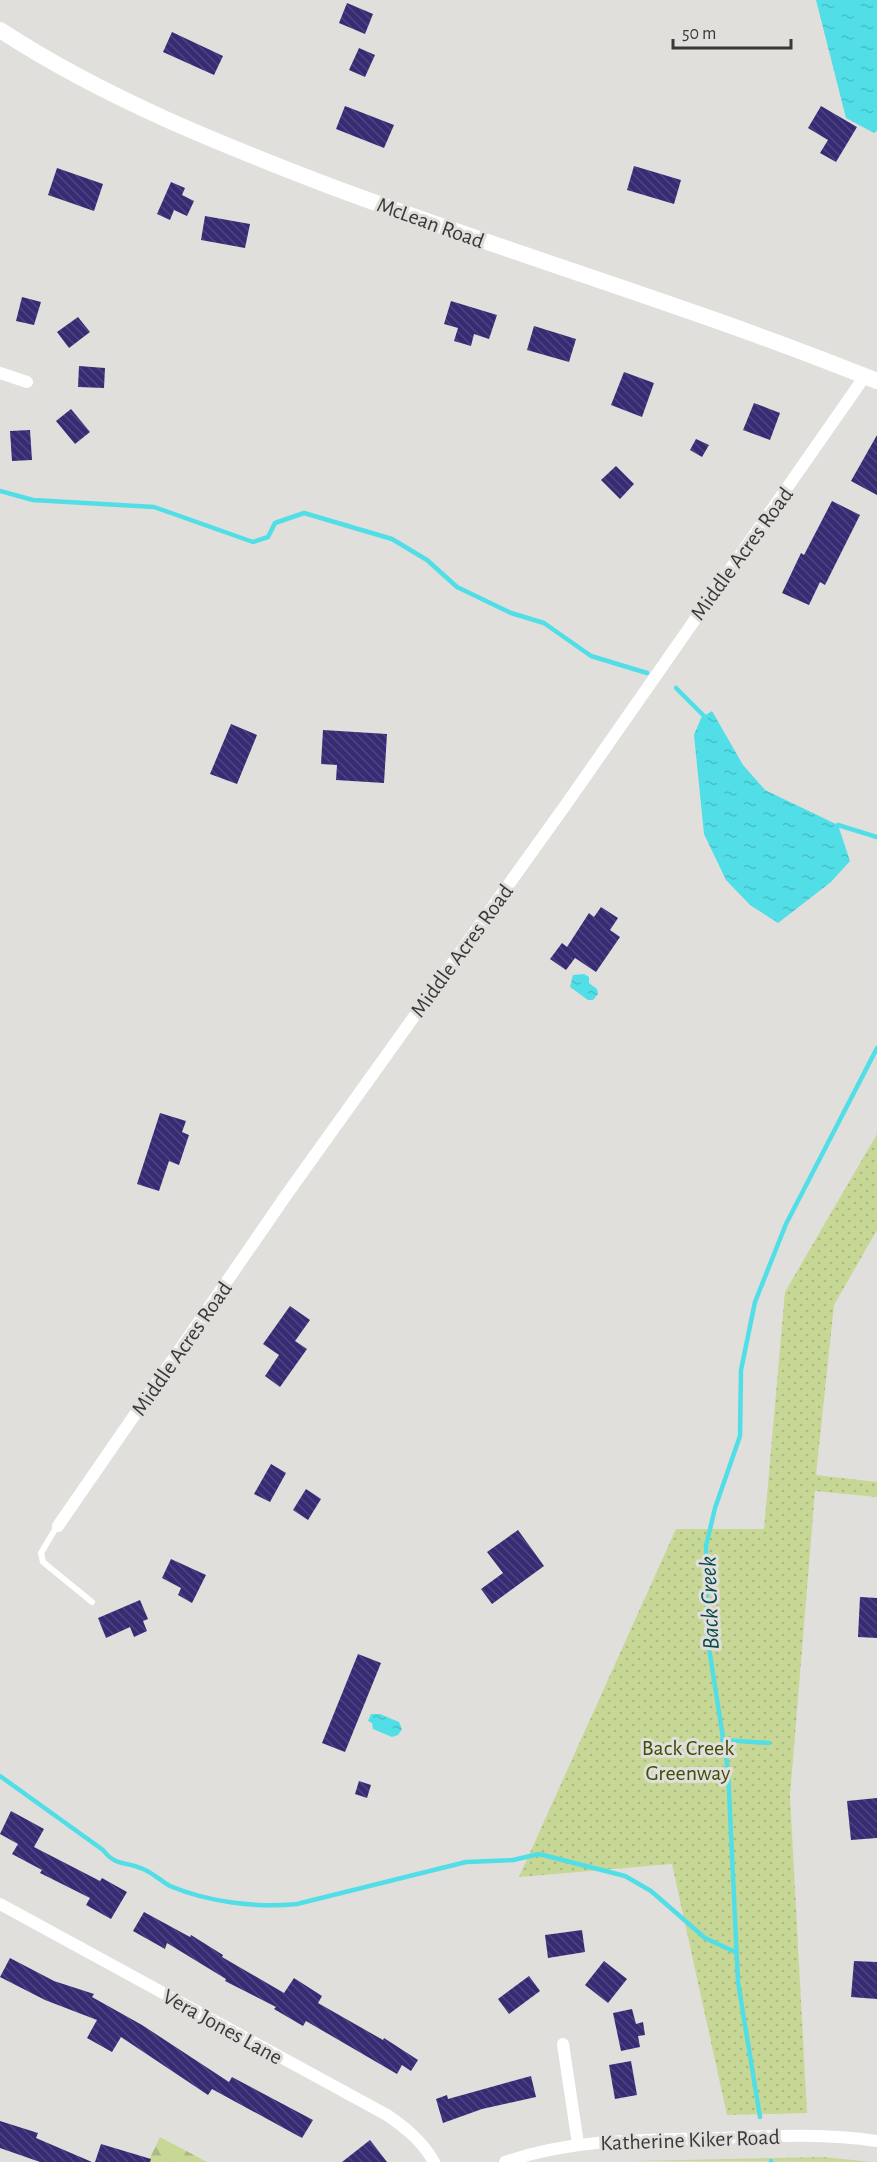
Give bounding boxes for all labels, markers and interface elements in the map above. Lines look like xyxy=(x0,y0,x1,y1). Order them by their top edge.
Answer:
scale bar xyxy=(673,12,792,50)
text: 50 m xyxy=(682,25,716,43)
street label: McLean Road xyxy=(374,193,487,252)
street label: Middle Acres Road xyxy=(686,483,797,624)
street label: Middle Acres Road xyxy=(406,880,517,1021)
street label: Middle Acres Road xyxy=(127,1278,236,1420)
water label: Back Creek xyxy=(696,1556,724,1650)
park label: Back Creek Greenway xyxy=(642,1737,734,1784)
street label: Vera Jones Lane xyxy=(159,1985,286,2069)
street label: Katherine Kiker Road xyxy=(600,2126,780,2154)

